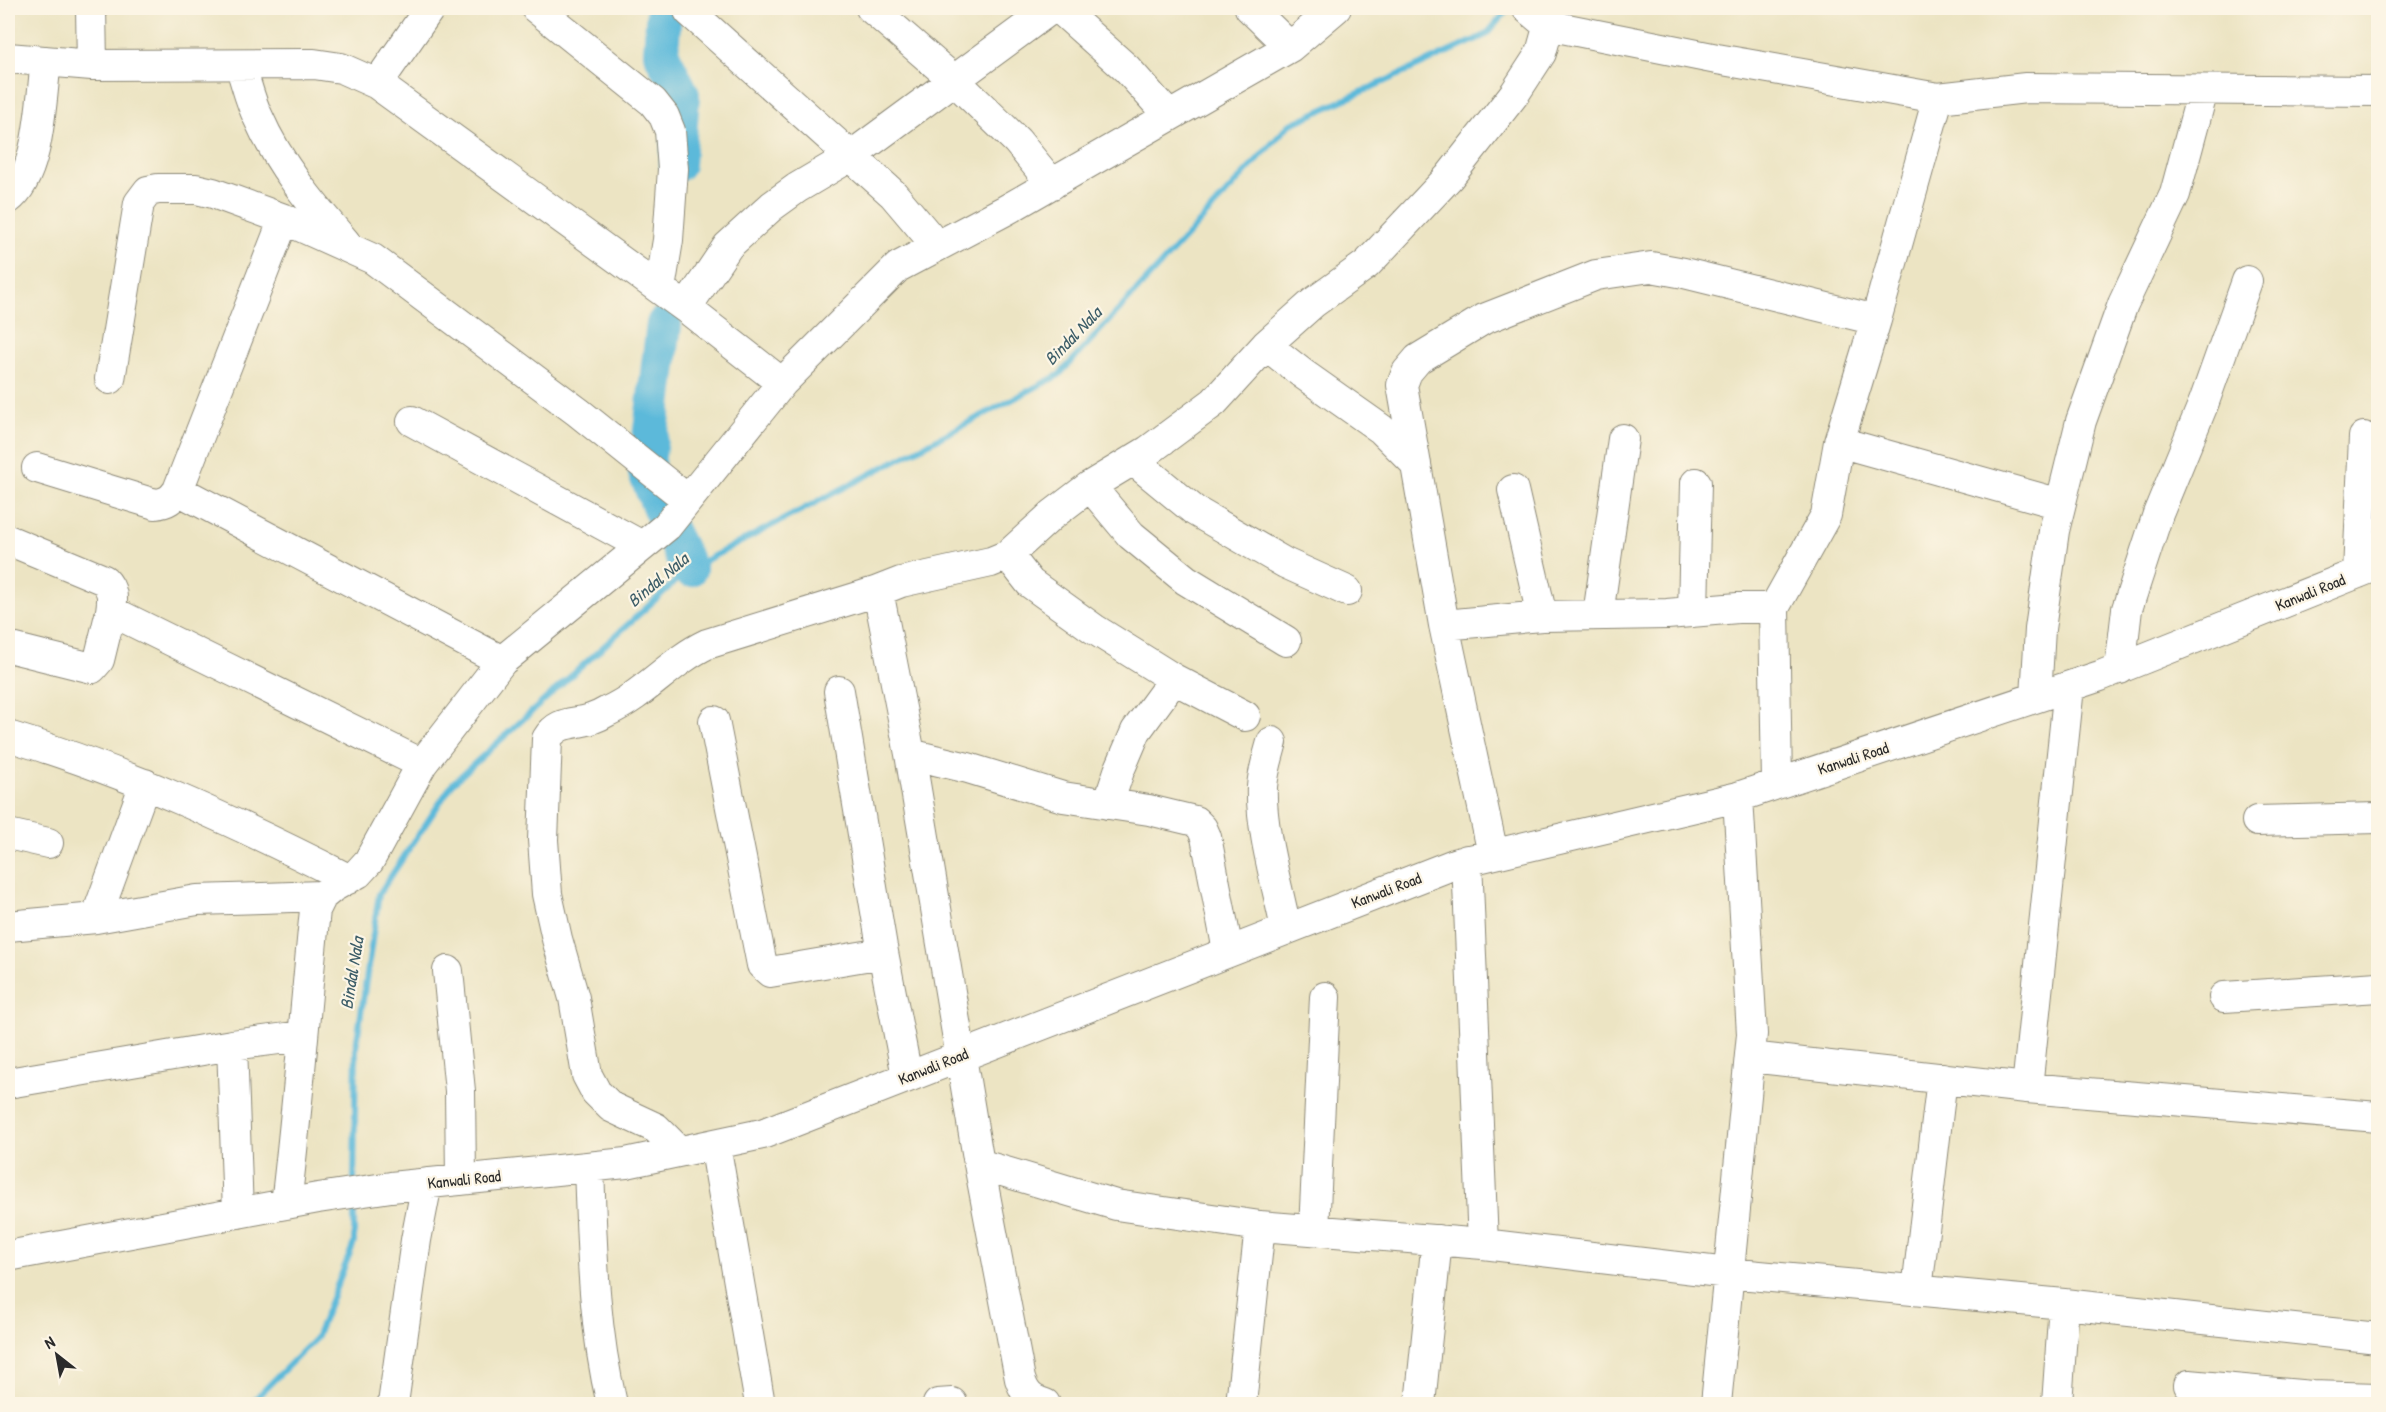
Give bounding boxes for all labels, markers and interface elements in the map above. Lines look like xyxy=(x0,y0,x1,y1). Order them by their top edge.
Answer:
water label: Bindal Nala xyxy=(1038,299,1108,371)
water label: Bindal Nala xyxy=(622,545,695,613)
street label: Kanwali Road xyxy=(2272,568,2348,616)
street label: Kanwali Road xyxy=(1815,736,1891,780)
street label: Kanwali Road xyxy=(1348,867,1424,913)
water label: Bindal Nala xyxy=(333,933,370,1011)
street label: Kanwali Road xyxy=(895,1042,971,1090)
street label: Kanwali Road xyxy=(426,1164,502,1194)
north arrow xyxy=(27,1325,87,1385)
text: N xyxy=(40,1330,59,1354)

